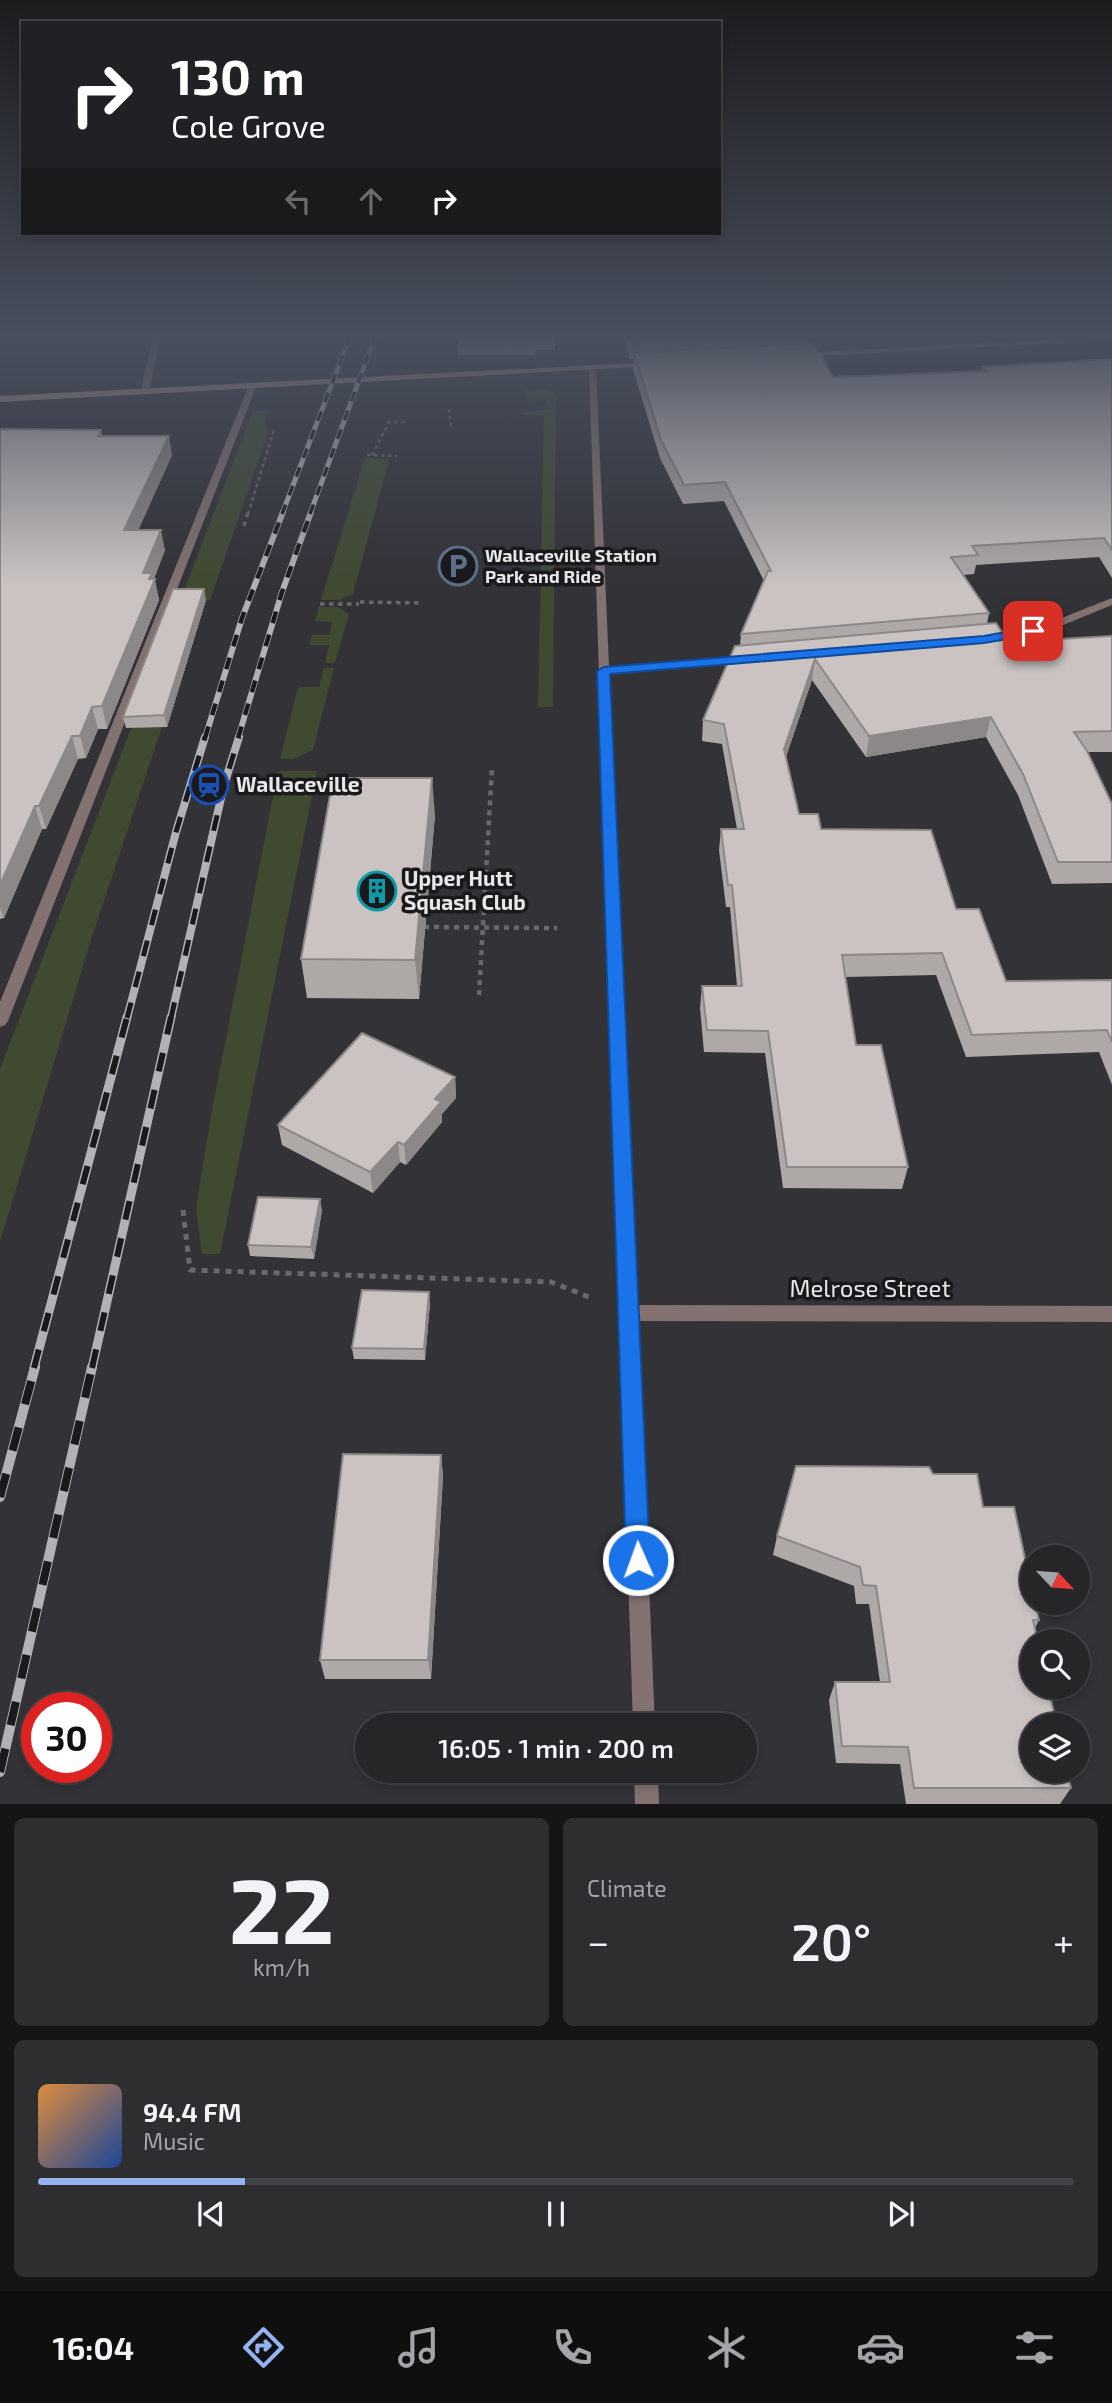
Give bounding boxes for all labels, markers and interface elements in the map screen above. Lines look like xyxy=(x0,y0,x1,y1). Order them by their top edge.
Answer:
text: 130 m xyxy=(171,46,305,105)
icon: right xyxy=(56,49,147,140)
text: Cole Grove xyxy=(171,106,326,144)
icon: left xyxy=(279,182,317,220)
icon: ahead xyxy=(352,182,390,220)
icon: right xyxy=(425,182,463,220)
place label: Wallaceville Station Park and Ride xyxy=(485,544,657,587)
parking icon: Wallaceville Station Park and Ride xyxy=(437,545,479,587)
pin xyxy=(1003,601,1063,661)
icon: arrive xyxy=(1014,612,1052,650)
station icon: Wallaceville xyxy=(188,764,230,806)
place label: Wallaceville xyxy=(236,771,360,796)
place label: Upper Hutt Squash Club xyxy=(404,865,526,914)
building icon: Upper Hutt Squash Club xyxy=(356,870,398,912)
street label: Melrose Street xyxy=(789,1273,951,1302)
position arrow xyxy=(601,1523,675,1597)
north arrow xyxy=(1020,1545,1090,1615)
map controls xyxy=(1020,1545,1090,1783)
button: search xyxy=(1020,1629,1090,1699)
speed limit sign: 30 xyxy=(21,1692,112,1783)
button: layers xyxy=(1020,1713,1090,1783)
text: 16:05 · 1 min · 200 m xyxy=(438,1732,674,1763)
text: 22 xyxy=(229,1853,334,1962)
text: Climate xyxy=(587,1874,667,1902)
text: 20° xyxy=(791,1909,871,1971)
text: − xyxy=(587,1918,609,1964)
text: + xyxy=(1053,1918,1074,1964)
text: km/h xyxy=(253,1953,310,1981)
text: 94.4 FM xyxy=(143,2096,242,2127)
text: Music xyxy=(143,2127,205,2155)
icon: previous xyxy=(192,2195,230,2233)
icon: pause xyxy=(537,2195,575,2233)
icon: next xyxy=(882,2195,920,2233)
icon: directions xyxy=(239,2323,288,2372)
icon: music xyxy=(394,2323,443,2372)
icon: phone xyxy=(548,2323,597,2372)
icon: climate xyxy=(702,2323,751,2372)
icon: car xyxy=(856,2323,905,2372)
icon: filters xyxy=(1010,2323,1059,2372)
text: 16:04 xyxy=(53,2328,134,2366)

